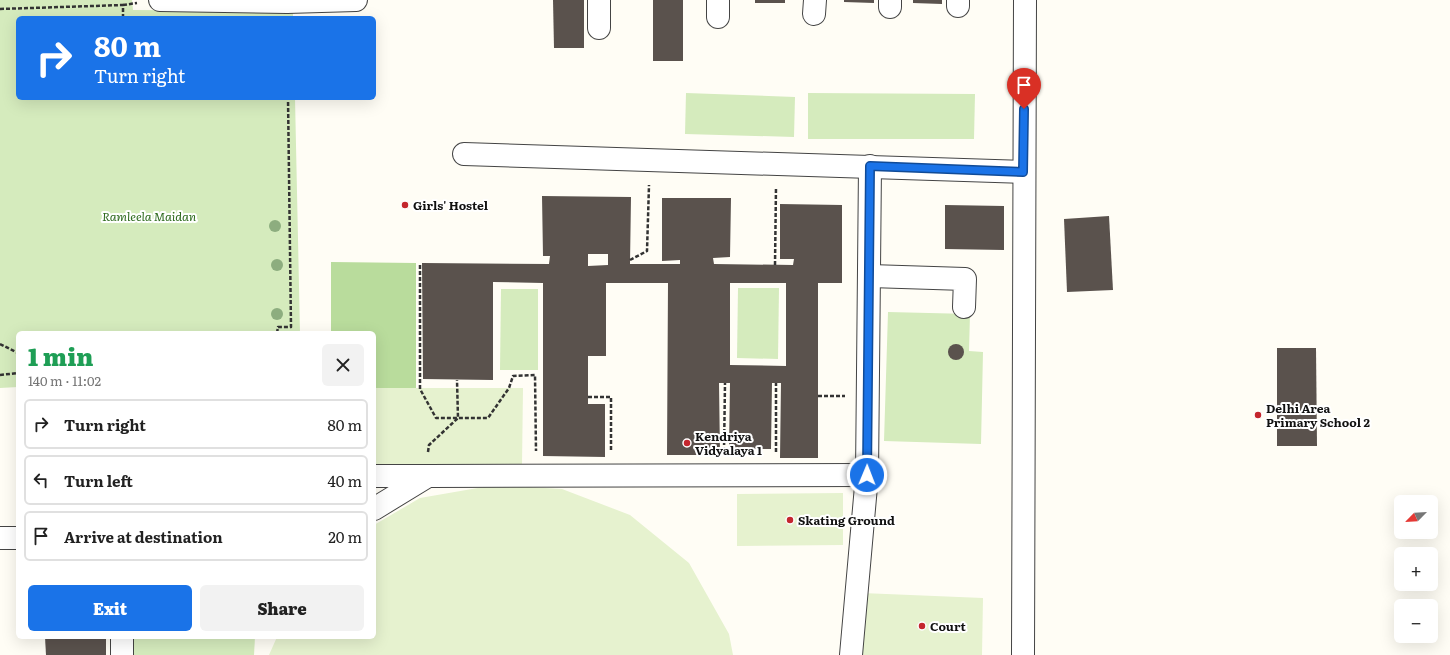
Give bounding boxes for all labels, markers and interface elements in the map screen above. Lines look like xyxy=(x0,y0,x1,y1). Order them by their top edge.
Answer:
text: 80 m xyxy=(94,24,161,66)
icon: right xyxy=(28,32,80,84)
text: Turn right xyxy=(94,62,185,89)
pin xyxy=(1007,68,1041,109)
icon: arrive xyxy=(1013,74,1035,96)
place label: Girls' Hostel xyxy=(413,196,489,214)
marker: Girls' Hostel xyxy=(400,200,410,210)
park label: Ramleela Maidan xyxy=(102,207,196,225)
text: 1 min xyxy=(28,338,93,373)
button: close xyxy=(322,344,364,386)
text: 140 m · 11:02 xyxy=(28,371,101,390)
place label: Delhi Area Primary School 2 xyxy=(1266,399,1370,431)
marker: Delhi Area Primary School 2 xyxy=(1253,410,1263,420)
icon: right xyxy=(30,413,52,435)
text: Turn right xyxy=(64,413,146,436)
text: 80 m xyxy=(328,413,362,436)
place label: Kendriya Vidyalaya 1 xyxy=(695,427,762,459)
marker: Kendriya Vidyalaya 1 xyxy=(682,438,692,448)
position arrow xyxy=(846,454,888,496)
icon: left xyxy=(30,469,52,491)
text: Turn left xyxy=(64,469,133,492)
text: 40 m xyxy=(328,469,362,492)
north arrow xyxy=(1394,495,1438,539)
map controls xyxy=(1394,495,1438,643)
place label: Skating Ground xyxy=(798,511,895,529)
marker: Skating Ground xyxy=(785,515,795,525)
icon: arrive xyxy=(30,525,52,547)
text: Arrive at destination xyxy=(64,525,223,548)
text: 20 m xyxy=(328,525,362,548)
button: + xyxy=(1394,547,1438,591)
button: Exit xyxy=(28,585,192,631)
button: Share xyxy=(200,585,364,631)
button: − xyxy=(1394,599,1438,643)
place label: Court xyxy=(930,617,966,635)
marker: Court xyxy=(917,621,927,631)

